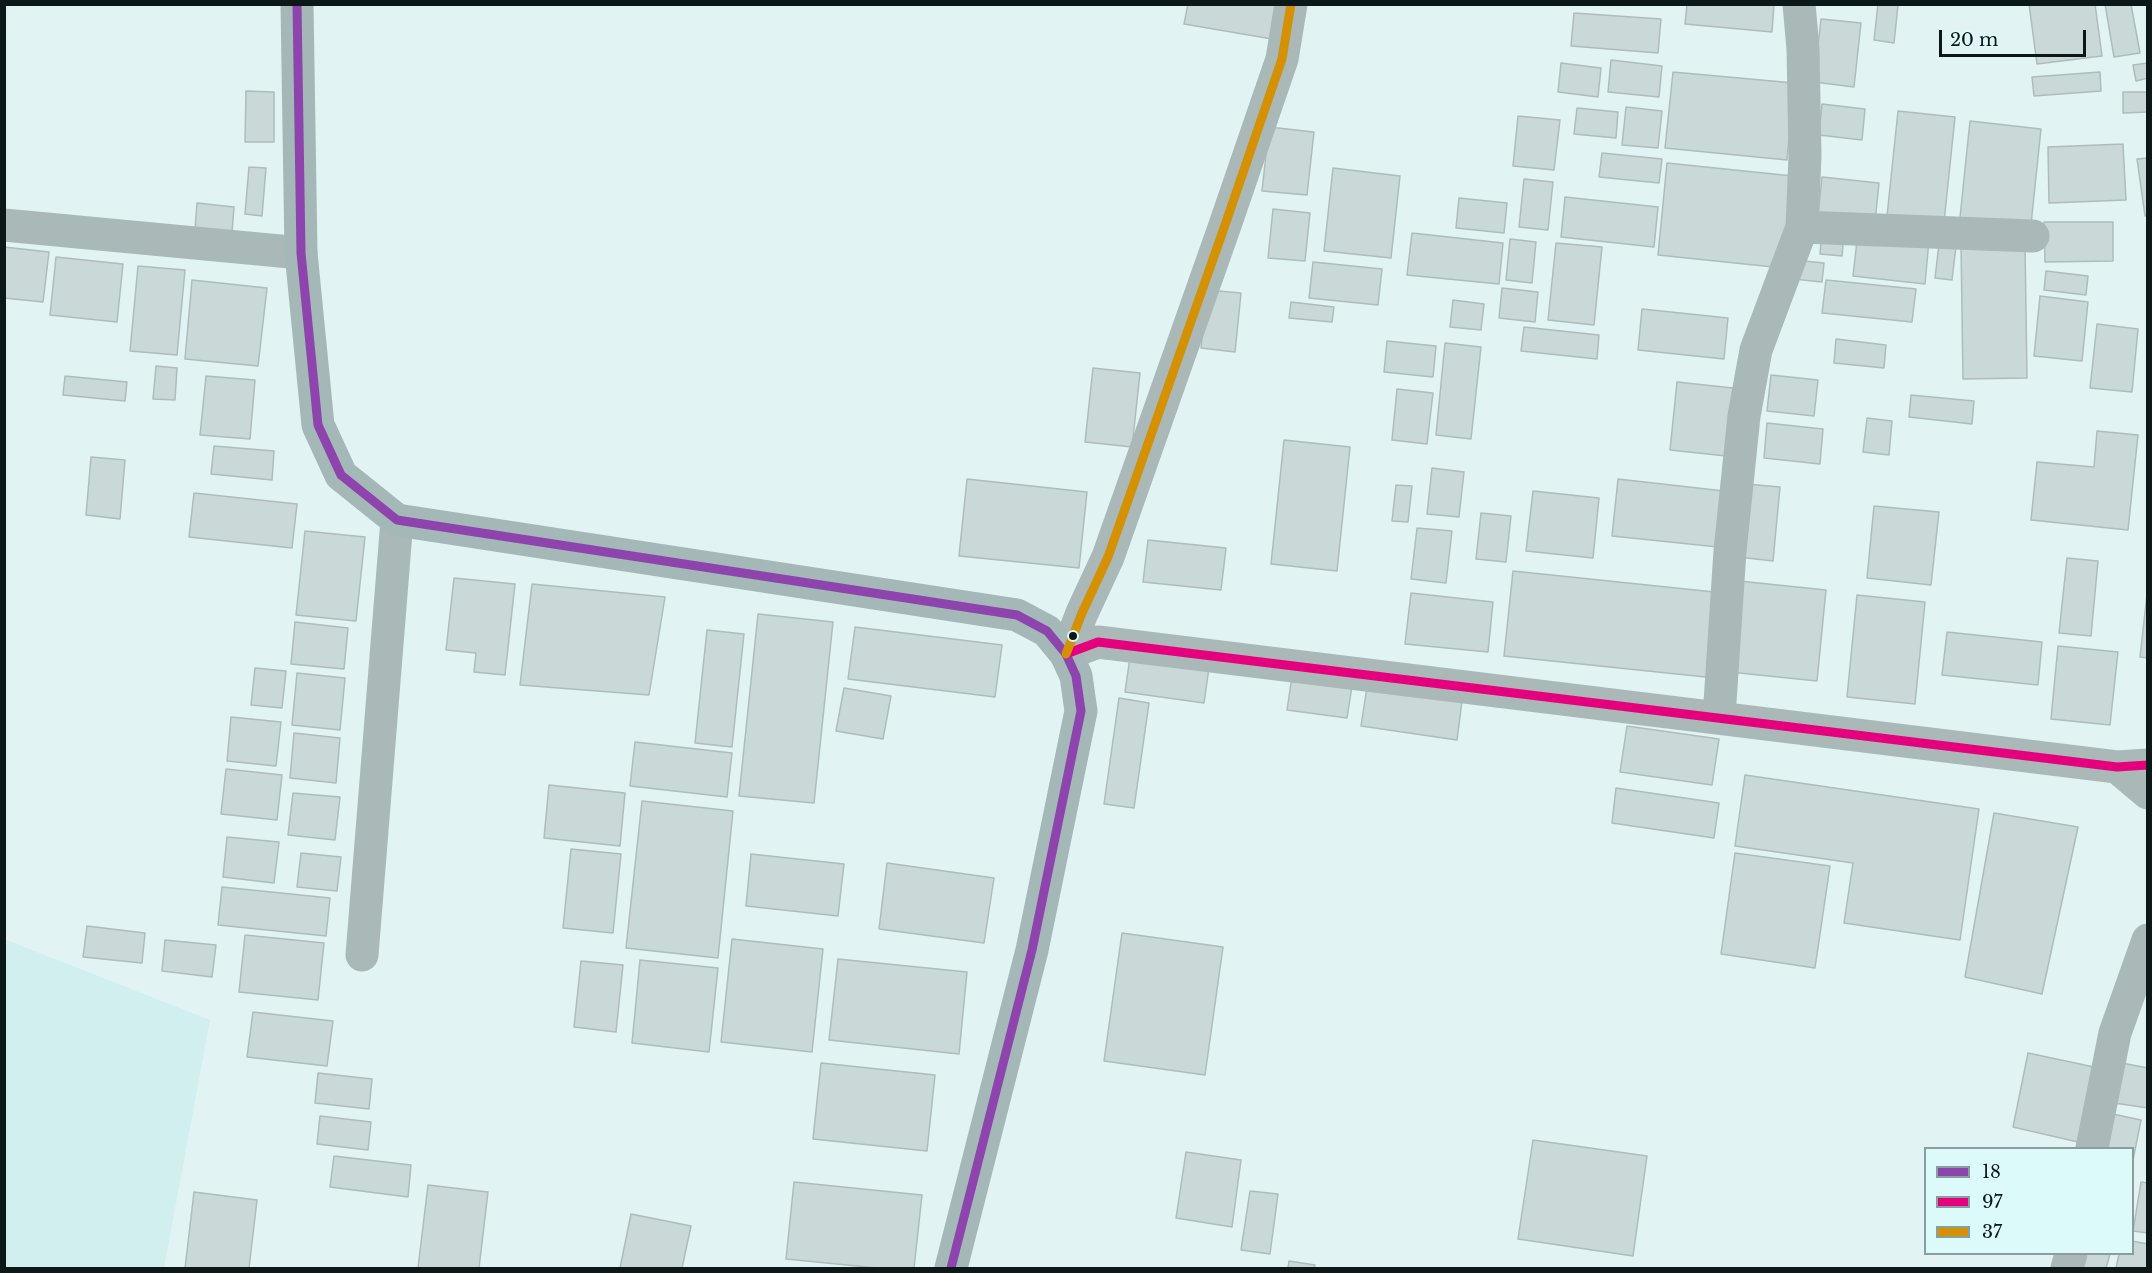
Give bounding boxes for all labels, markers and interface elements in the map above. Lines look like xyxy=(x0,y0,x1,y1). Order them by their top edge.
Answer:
scale bar xyxy=(1942,18,2089,56)
text: 20 m xyxy=(1950,29,1998,51)
unlabelled marker xyxy=(1067,630,1079,642)
legend xyxy=(1924,1147,2134,1255)
text: 18 xyxy=(1982,1161,2001,1183)
text: 97 xyxy=(1982,1191,2003,1213)
text: 37 xyxy=(1982,1221,2002,1243)

